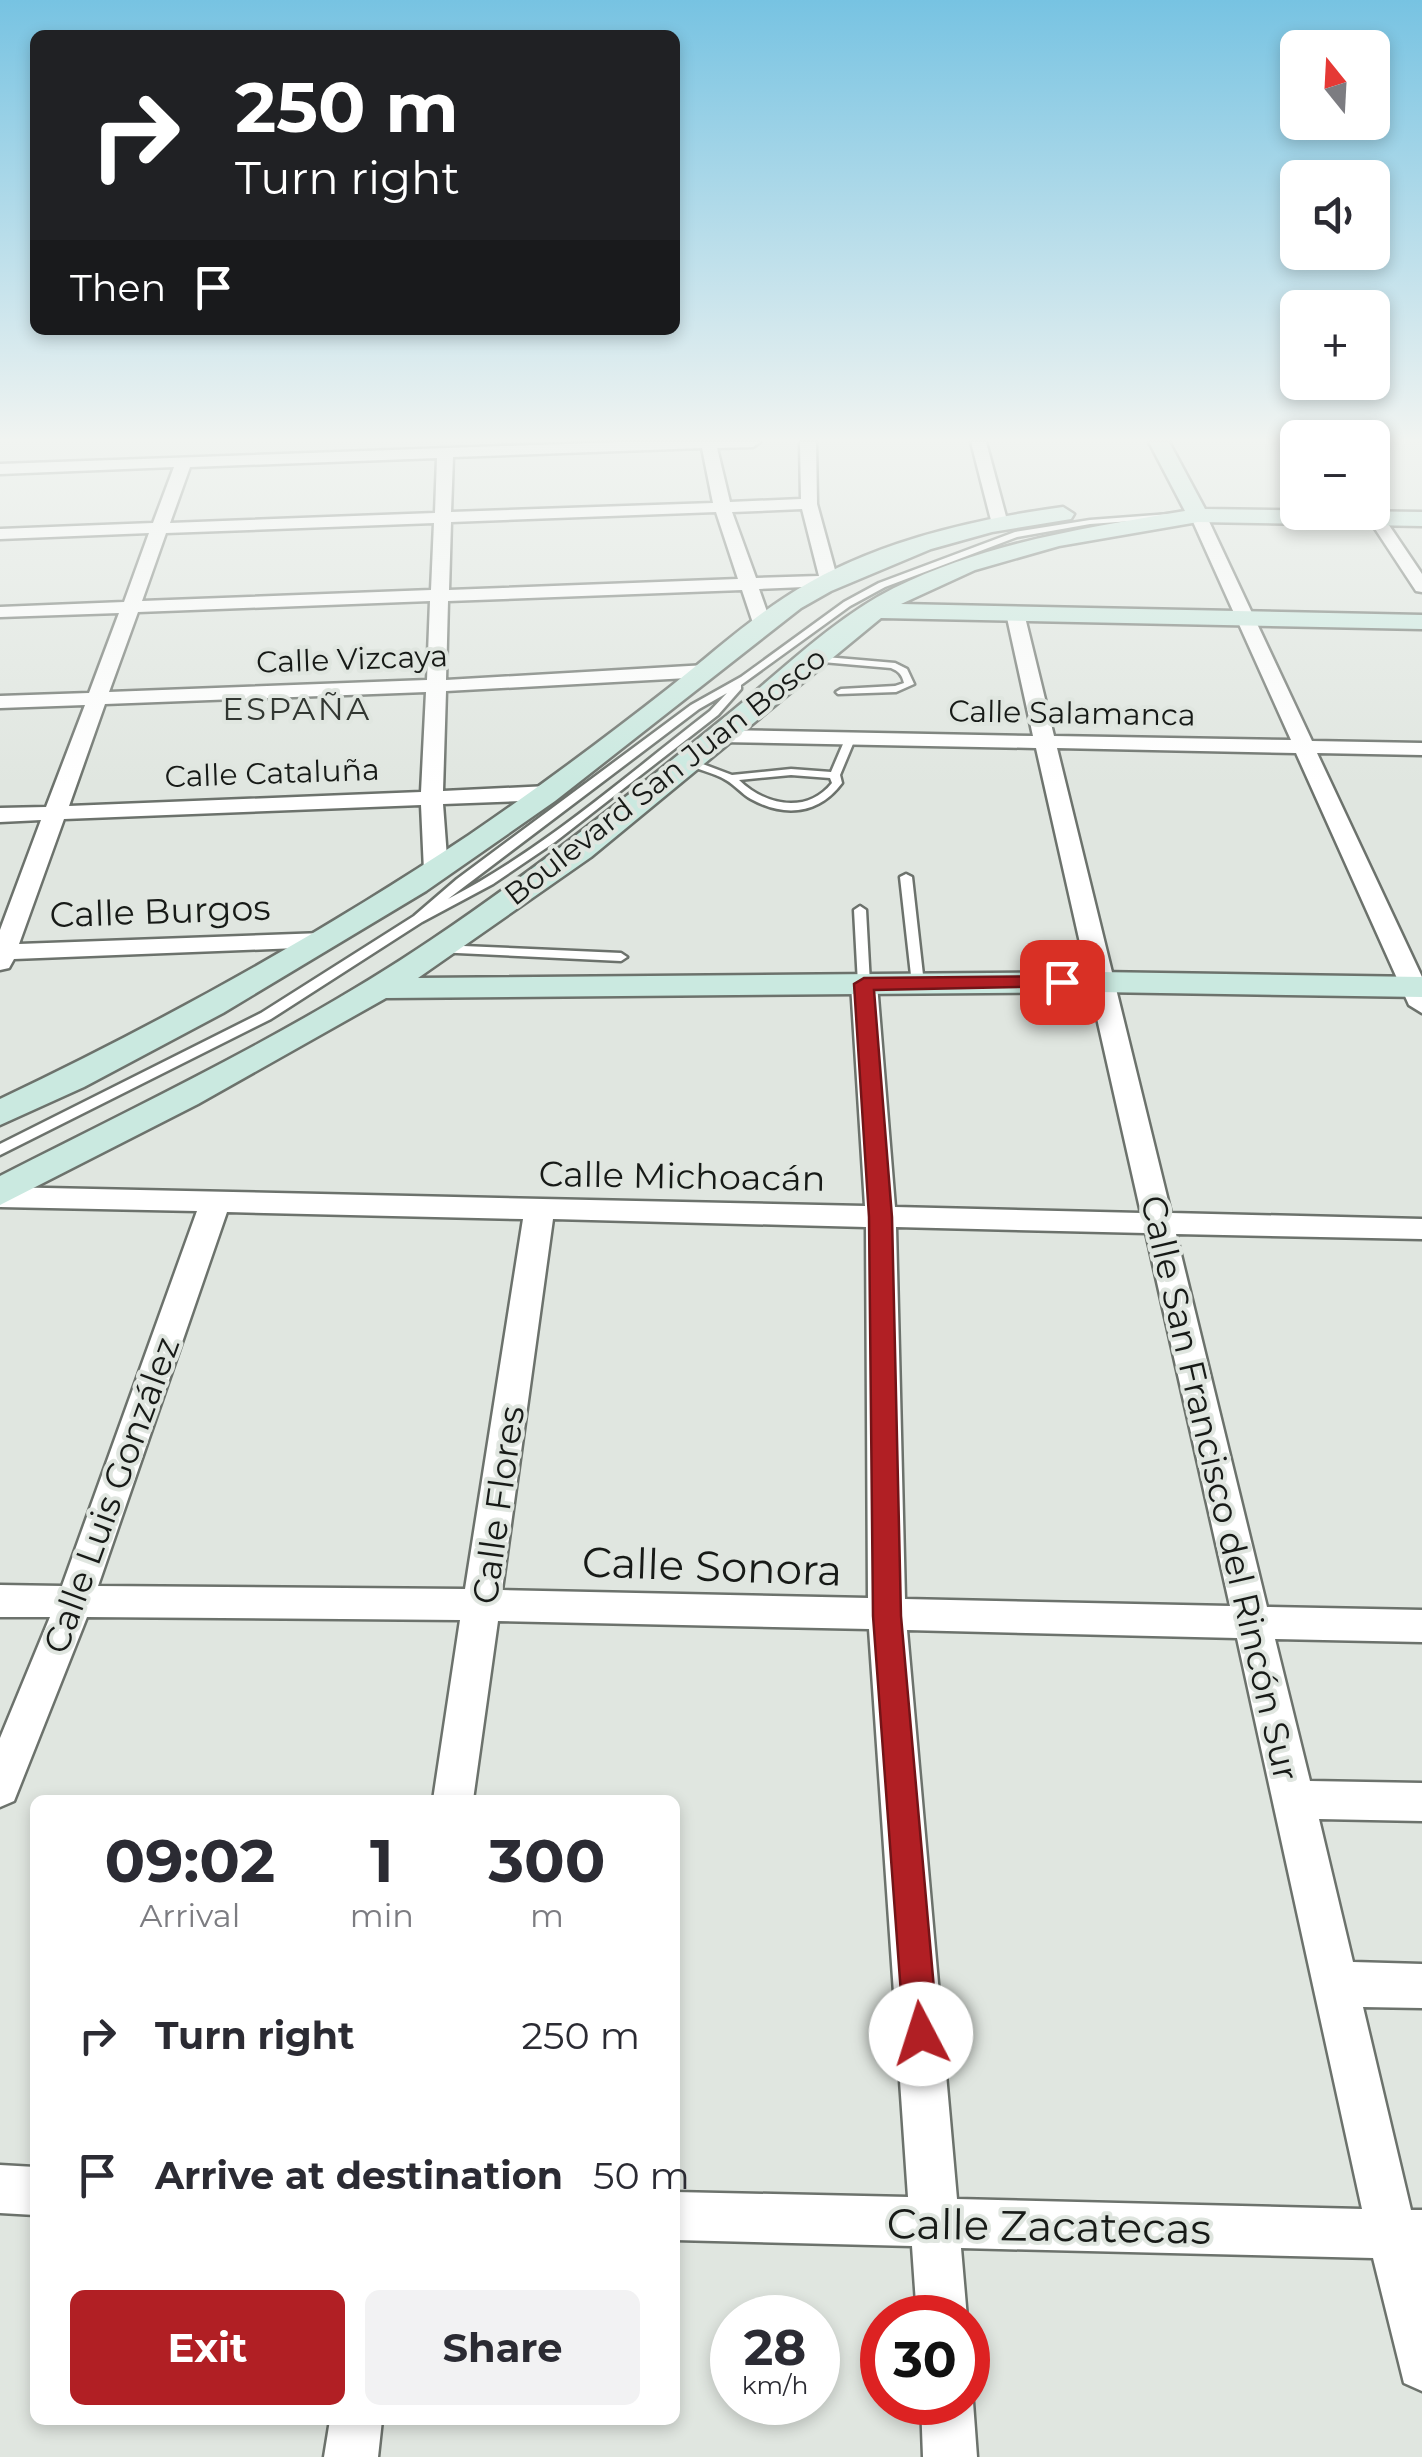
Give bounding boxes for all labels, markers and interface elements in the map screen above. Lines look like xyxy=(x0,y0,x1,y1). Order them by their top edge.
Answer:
north arrow xyxy=(1280,30,1390,140)
map controls xyxy=(1280,30,1390,530)
text: 250 m xyxy=(235,64,459,150)
icon: right xyxy=(70,70,200,200)
text: Turn right xyxy=(235,150,460,205)
button: sound xyxy=(1280,160,1390,270)
icon: arrive xyxy=(186,260,241,315)
text: Then xyxy=(70,264,166,311)
button: + xyxy=(1280,290,1390,400)
button: − xyxy=(1280,420,1390,530)
street label: Calle Vizcaya xyxy=(256,637,448,681)
street label: Boulevard San Juan Bosco xyxy=(497,639,833,913)
district label: ESPAÑA xyxy=(222,689,372,728)
street label: Calle Salamanca xyxy=(948,692,1196,734)
street label: Calle Cataluña xyxy=(164,751,380,795)
street label: Calle Burgos xyxy=(49,886,271,936)
pin xyxy=(1020,940,1105,1025)
icon: arrive xyxy=(1035,955,1090,1010)
street label: Calle Michoacán xyxy=(538,1152,826,1200)
street label: Calle San Francisco del Rincón Sur xyxy=(1132,1191,1308,1785)
street label: Calle Luis González xyxy=(34,1331,188,1659)
street label: Calle Flores xyxy=(463,1403,533,1607)
street label: Calle Sonora xyxy=(581,1535,843,1597)
text: 09:02 xyxy=(105,1824,275,1897)
text: 1 xyxy=(370,1824,394,1897)
text: 300 xyxy=(488,1824,605,1897)
text: Arrival xyxy=(139,1896,240,1935)
text: min xyxy=(350,1896,414,1935)
text: m xyxy=(530,1896,564,1935)
position arrow xyxy=(869,1982,973,2086)
icon: right xyxy=(70,2008,125,2063)
text: Turn right xyxy=(155,2012,354,2059)
text: 250 m xyxy=(521,2012,640,2059)
icon: arrive xyxy=(70,2148,125,2203)
text: Arrive at destination xyxy=(155,2152,563,2199)
text: 50 m xyxy=(593,2152,690,2199)
street label: Calle Zacatecas xyxy=(886,2197,1212,2255)
button: Exit xyxy=(70,2290,345,2405)
button: Share xyxy=(365,2290,640,2405)
speed limit sign: 30 xyxy=(860,2295,990,2425)
text: 28 xyxy=(744,2317,806,2378)
text: km/h xyxy=(742,2370,808,2400)

